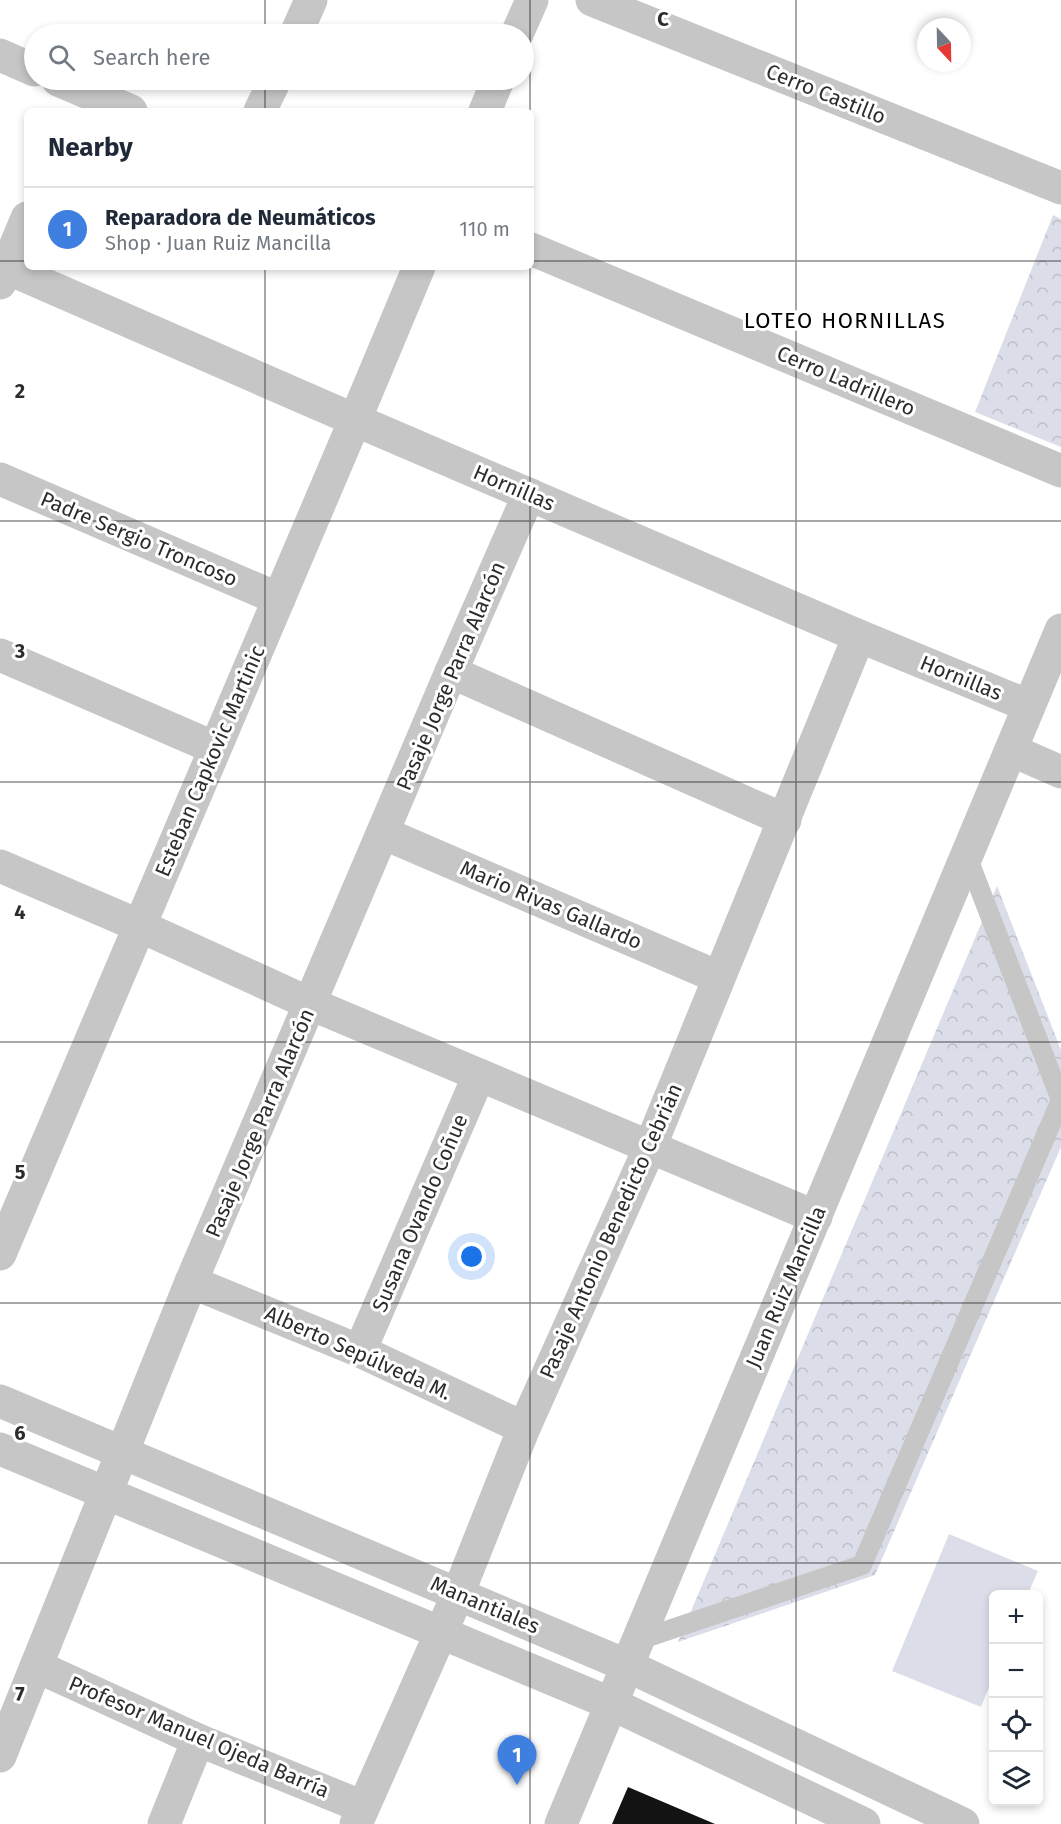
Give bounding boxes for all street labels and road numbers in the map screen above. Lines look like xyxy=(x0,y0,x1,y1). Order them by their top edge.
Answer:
street label: Cerro Castillo xyxy=(762,58,890,130)
street label: Cerro Ladrillero xyxy=(773,340,919,422)
street label: Hornillas xyxy=(469,459,559,517)
street label: Padre Sergio Troncoso xyxy=(37,486,241,592)
street label: Pasaje Jorge Parra Alarcón xyxy=(391,558,511,794)
street label: Esteban Capkovic Martinic xyxy=(149,641,271,881)
street label: Hornillas xyxy=(916,650,1006,706)
street label: Mario Rivas Gallardo xyxy=(456,855,646,955)
street label: Pasaje Jorge Parra Alarcón xyxy=(200,1005,320,1241)
street label: Pasaje Antonio Benedicto Cebrián xyxy=(534,1079,688,1383)
street label: Susana Ovando Coñue xyxy=(367,1110,473,1316)
street label: Juan Ruiz Mancilla xyxy=(740,1202,832,1372)
street label: Alberto Sepúlveda M. xyxy=(261,1300,455,1406)
street label: Manantiales xyxy=(427,1570,544,1640)
street label: Profesor Manuel Ojeda Barría xyxy=(65,1670,333,1804)

